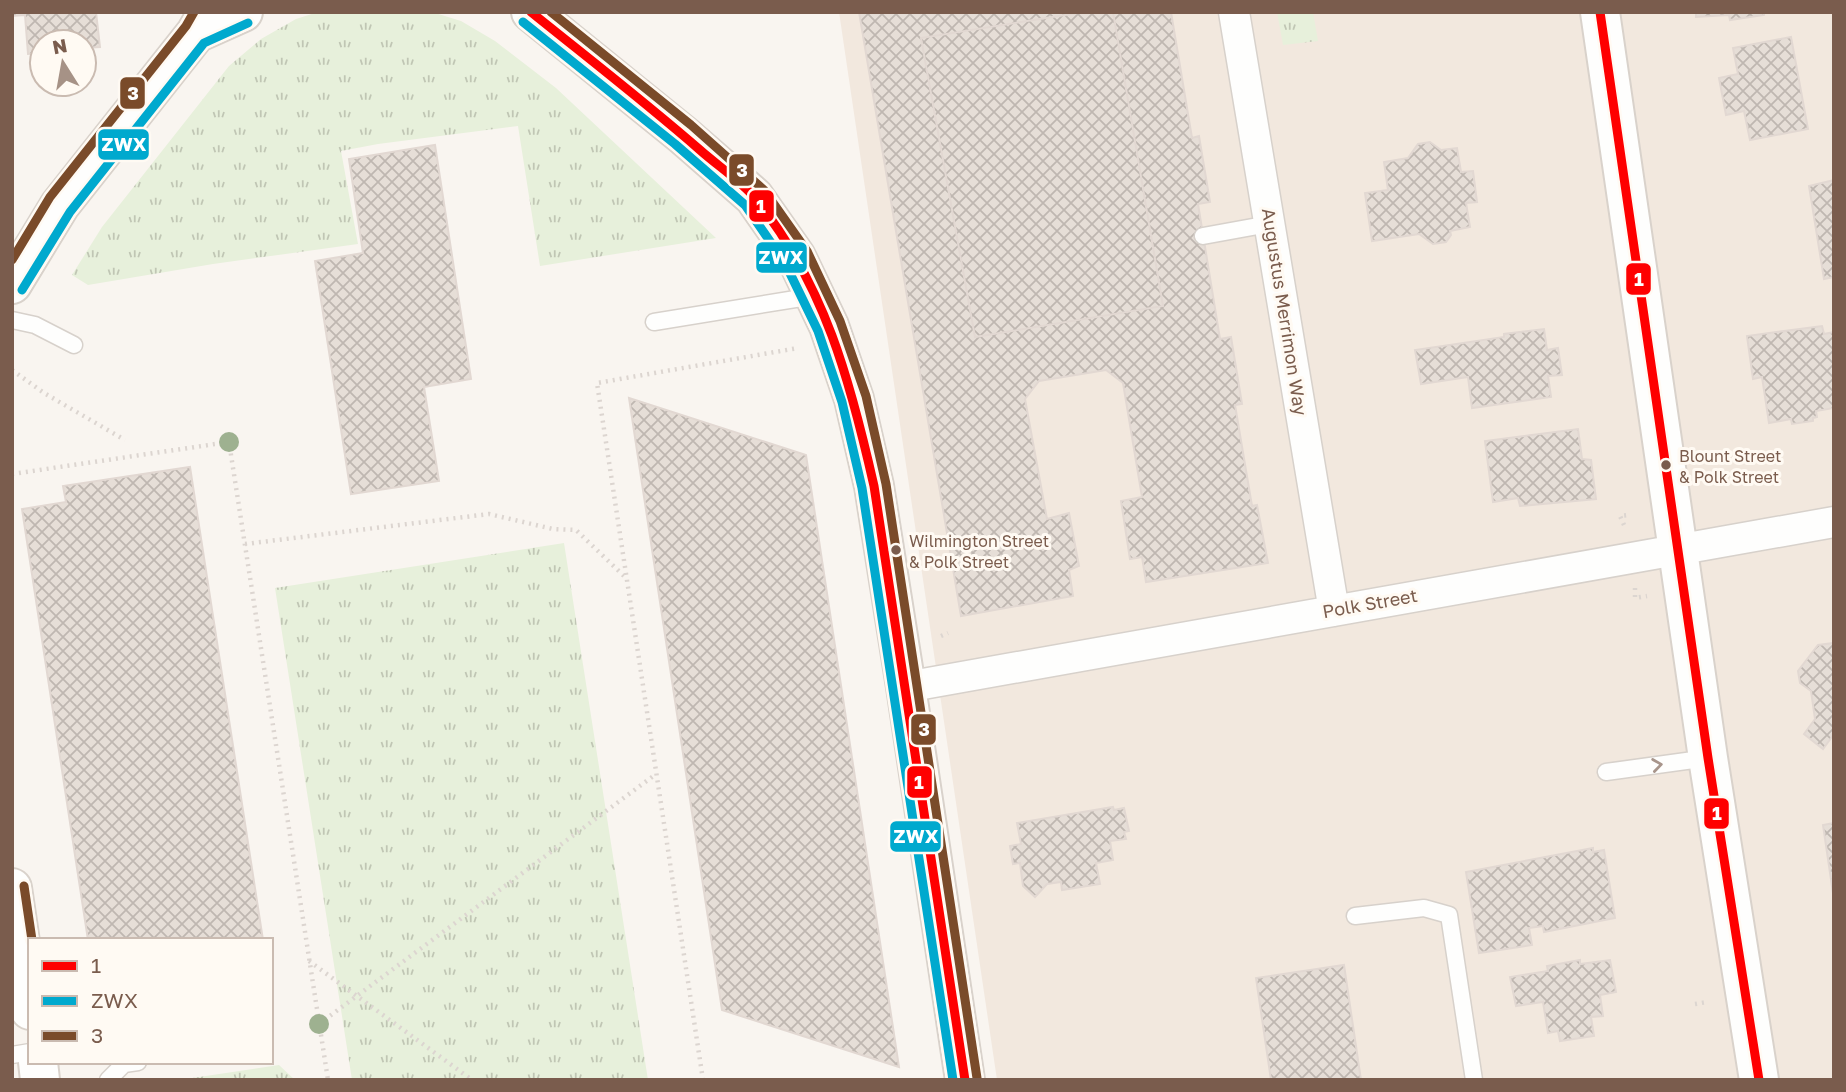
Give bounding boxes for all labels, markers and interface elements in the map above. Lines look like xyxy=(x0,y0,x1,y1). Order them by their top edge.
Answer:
north arrow xyxy=(28,28,98,98)
text: N xyxy=(50,33,69,58)
line badge: 3 xyxy=(119,76,146,110)
text: 3 xyxy=(127,81,139,104)
line badge: ZWX xyxy=(97,128,150,161)
text: ZWX xyxy=(101,132,147,155)
line badge: 3 xyxy=(728,153,755,187)
text: 3 xyxy=(736,158,748,181)
line badge: 1 xyxy=(748,189,775,223)
text: 1 xyxy=(756,194,766,217)
street label: Augustus Merrimon Way xyxy=(1258,207,1312,417)
line badge: ZWX xyxy=(755,241,808,274)
text: ZWX xyxy=(758,245,804,268)
line badge: 1 xyxy=(1625,262,1652,296)
text: 1 xyxy=(1634,267,1644,290)
place label: Blount Street & Polk Street xyxy=(1679,446,1781,487)
marker: Blount Street & Polk Street xyxy=(1659,458,1673,472)
place label: Wilmington Street & Polk Street xyxy=(909,531,1049,572)
marker: Wilmington Street & Polk Street xyxy=(889,543,903,557)
street label: Polk Street xyxy=(1321,584,1419,622)
line badge: 3 xyxy=(910,713,937,746)
text: 3 xyxy=(918,717,930,740)
one-way arrow xyxy=(1651,758,1663,773)
line badge: 1 xyxy=(906,765,933,799)
text: 1 xyxy=(914,770,924,793)
line badge: 1 xyxy=(1703,797,1730,830)
text: 1 xyxy=(1712,801,1722,824)
line badge: ZWX xyxy=(889,820,942,853)
text: ZWX xyxy=(893,824,939,847)
legend xyxy=(28,938,273,1064)
text: 1 xyxy=(91,952,101,978)
text: ZWX xyxy=(91,987,138,1013)
text: 3 xyxy=(91,1022,103,1048)

